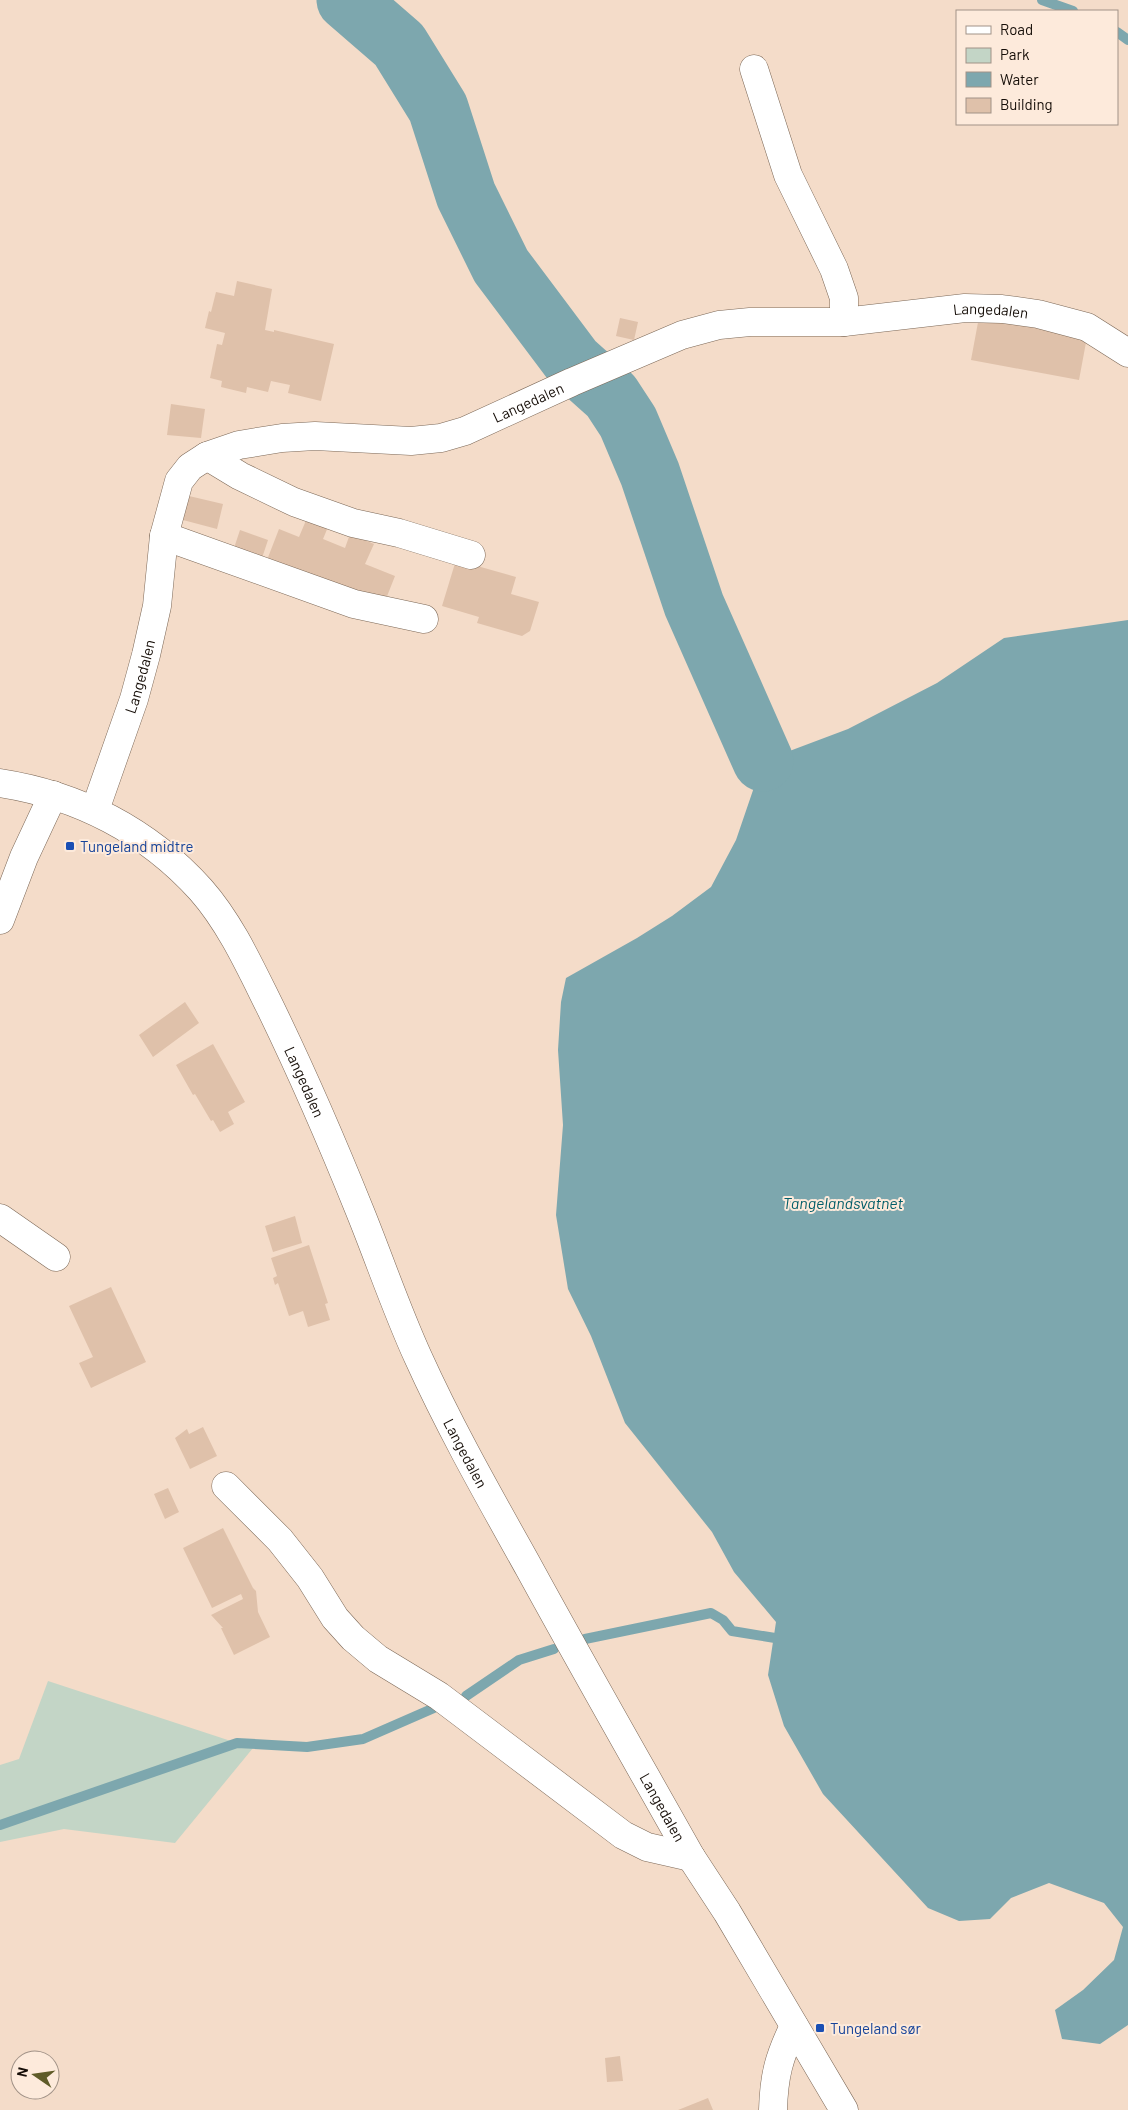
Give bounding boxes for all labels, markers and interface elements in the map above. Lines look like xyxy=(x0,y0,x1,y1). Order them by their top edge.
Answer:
legend xyxy=(956,10,1118,125)
text: Road xyxy=(1000,20,1033,38)
text: Park xyxy=(1000,45,1030,63)
text: Water xyxy=(1000,70,1039,88)
text: Building xyxy=(1000,95,1053,113)
street label: Langedalen xyxy=(952,299,1030,322)
street label: Langedalen xyxy=(490,378,566,426)
street label: Langedalen xyxy=(121,638,158,716)
place label: Tungeland midtre xyxy=(80,837,194,855)
marker: Tungeland midtre xyxy=(64,840,76,852)
street label: Langedalen xyxy=(281,1044,329,1120)
water label: Tangelandsvatnet xyxy=(783,1193,903,1212)
street label: Langedalen xyxy=(440,1416,492,1491)
street label: Langedalen xyxy=(636,1770,689,1844)
place label: Tungeland sør xyxy=(830,2019,921,2037)
marker: Tungeland sør xyxy=(814,2022,826,2034)
north arrow xyxy=(10,2050,60,2100)
text: N xyxy=(13,2066,31,2078)

